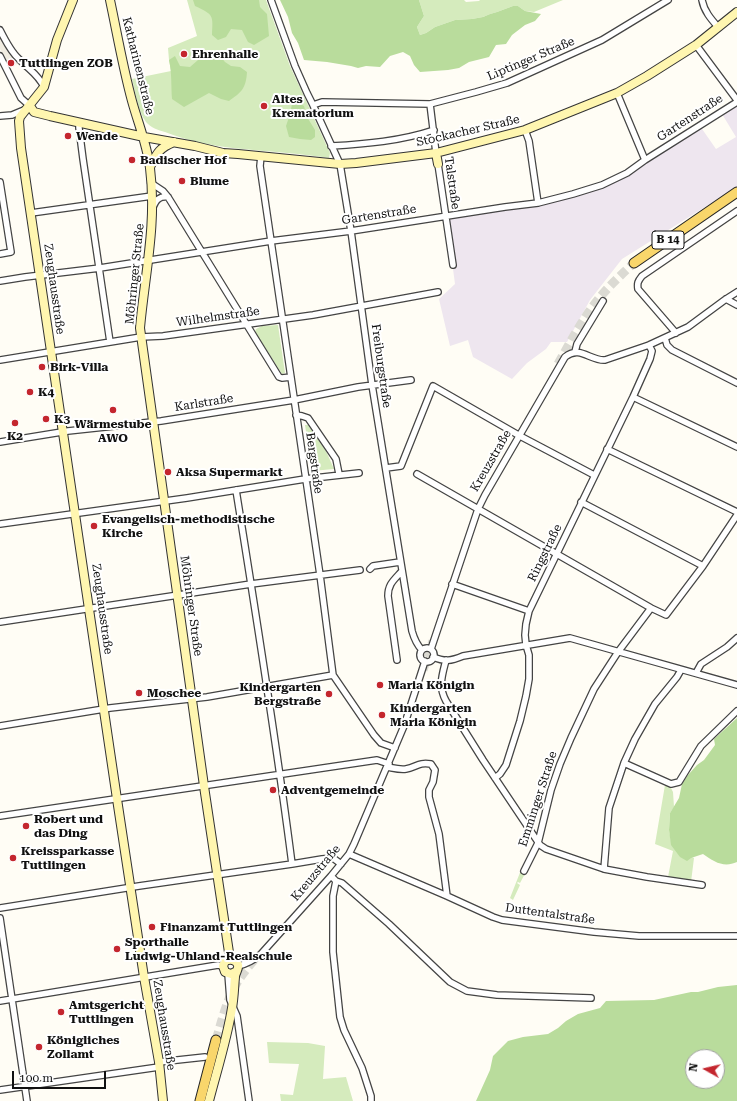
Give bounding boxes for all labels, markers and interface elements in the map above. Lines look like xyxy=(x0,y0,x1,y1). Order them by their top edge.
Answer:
street label: Katharinenstraße xyxy=(119,16,157,116)
street label: Liptinger Straße xyxy=(485,34,577,84)
place label: Ehrenhalle xyxy=(192,47,258,61)
marker: Ehrenhalle xyxy=(179,49,189,59)
place label: Tuttlingen ZOB xyxy=(19,56,113,70)
marker: Tuttlingen ZOB xyxy=(6,58,16,68)
street label: Gartenstraße xyxy=(654,91,726,145)
place label: Altes Krematorium xyxy=(272,92,354,120)
marker: Altes Krematorium xyxy=(259,101,269,111)
street label: Stockacher Straße xyxy=(415,112,521,150)
place label: Wende xyxy=(76,129,118,143)
marker: Wende xyxy=(63,131,73,141)
place label: Badischer Hof xyxy=(140,153,227,167)
marker: Badischer Hof xyxy=(127,155,137,165)
street label: Talstraße xyxy=(441,156,463,210)
place label: Blume xyxy=(190,174,229,188)
marker: Blume xyxy=(177,176,187,186)
street label: Gartenstraße xyxy=(341,202,417,228)
street label: Möhringer Straße xyxy=(123,223,147,325)
road number: B 14 xyxy=(652,231,684,249)
street label: Zeughausstraße xyxy=(41,243,67,335)
street label: Wilhelmstraße xyxy=(175,304,261,330)
street label: Freiburgstraße xyxy=(368,323,394,409)
place label: Birk-Villa xyxy=(50,360,108,374)
marker: Birk-Villa xyxy=(37,362,47,372)
place label: K4 xyxy=(38,385,54,399)
marker: K4 xyxy=(25,387,35,397)
street label: Karlstraße xyxy=(174,391,234,415)
marker: Wärmestube AWO xyxy=(108,405,118,415)
place label: K3 xyxy=(54,412,70,426)
marker: K3 xyxy=(41,414,51,424)
place label: Wärmestube AWO xyxy=(74,417,152,445)
marker: K2 xyxy=(10,418,20,428)
street label: Kreuzstraße xyxy=(468,428,514,494)
place label: K2 xyxy=(7,429,23,443)
street label: Bergstraße xyxy=(303,431,325,495)
place label: Aksa Supermarkt xyxy=(176,465,283,479)
marker: Aksa Supermarkt xyxy=(163,467,173,477)
place label: Evangelisch-methodistische Kirche xyxy=(102,512,275,540)
marker: Evangelisch-methodistische Kirche xyxy=(89,521,99,531)
street label: Ringstraße xyxy=(525,522,565,584)
street label: Möhringer Straße xyxy=(177,555,205,657)
street label: Zeughausstraße xyxy=(89,563,115,655)
place label: Maria Königin xyxy=(388,678,475,692)
place label: Kindergarten Bergstraße xyxy=(239,680,321,708)
marker: Maria Königin xyxy=(375,680,385,690)
place label: Moschee xyxy=(147,686,201,700)
marker: Moschee xyxy=(134,688,144,698)
marker: Kindergarten Bergstraße xyxy=(324,689,334,699)
place label: Kindergarten Maria Königin xyxy=(390,701,477,729)
marker: Kindergarten Maria Königin xyxy=(377,710,387,720)
street label: Emminger Straße xyxy=(516,749,560,849)
place label: Adventgemeinde xyxy=(281,783,384,797)
marker: Adventgemeinde xyxy=(268,785,278,795)
place label: Robert und das Ding xyxy=(34,812,103,840)
marker: Robert und das Ding xyxy=(21,821,31,831)
street label: Kreuzstraße xyxy=(288,842,344,904)
place label: Kreissparkasse Tuttlingen xyxy=(21,844,114,872)
marker: Kreissparkasse Tuttlingen xyxy=(8,853,18,863)
street label: Duttentalstraße xyxy=(504,901,596,927)
place label: Finanzamt Tuttlingen xyxy=(160,920,292,934)
marker: Finanzamt Tuttlingen xyxy=(147,922,157,932)
place label: Sporthalle Ludwig-Uhland-Realschule xyxy=(125,935,292,963)
marker: Sporthalle Ludwig-Uhland-Realschule xyxy=(112,944,122,954)
street label: Zeughausstraße xyxy=(150,979,178,1071)
place label: Amtsgericht Tuttlingen xyxy=(69,998,144,1026)
marker: Amtsgericht Tuttlingen xyxy=(56,1007,66,1017)
place label: Königliches Zollamt xyxy=(47,1033,119,1061)
marker: Königliches Zollamt xyxy=(34,1042,44,1052)
north arrow xyxy=(685,1049,725,1089)
text: N xyxy=(687,1062,701,1073)
scale bar xyxy=(14,1063,108,1089)
text: 100 m xyxy=(19,1071,53,1085)

